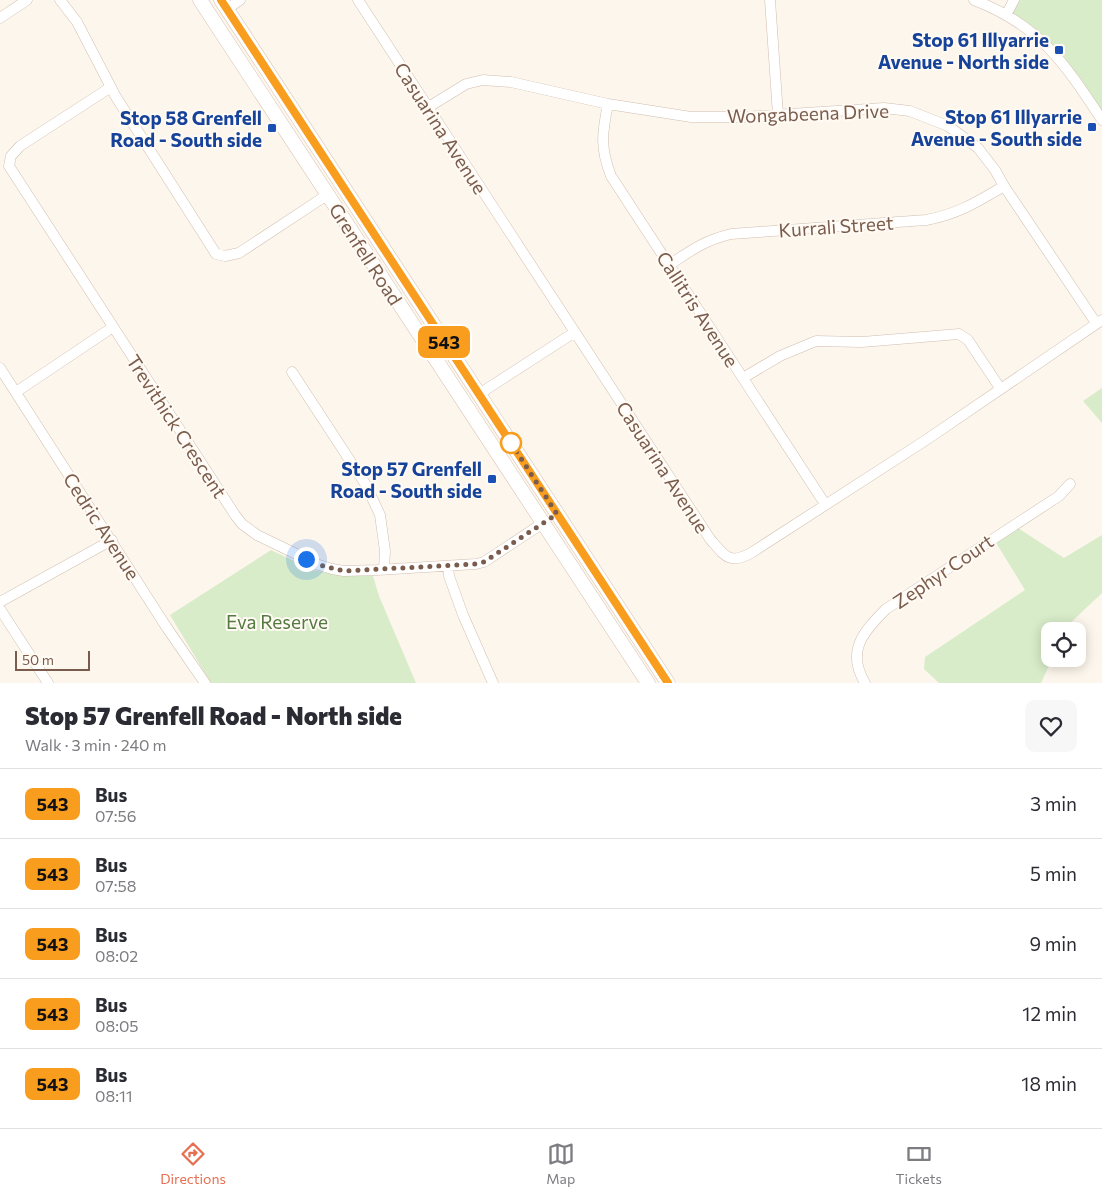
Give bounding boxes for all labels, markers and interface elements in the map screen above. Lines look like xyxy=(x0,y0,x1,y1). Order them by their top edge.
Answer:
place label: Stop 61 Illyarrie Avenue - North side xyxy=(878,28,1049,73)
marker: Stop 61 Illyarrie Avenue - North side xyxy=(1053,44,1065,56)
street label: Casuarina Avenue xyxy=(390,58,492,198)
street label: Wongabeena Drive xyxy=(727,99,889,127)
place label: Stop 61 Illyarrie Avenue - South side xyxy=(911,105,1082,150)
place label: Stop 58 Grenfell Road - South side xyxy=(110,106,262,151)
marker: Stop 61 Illyarrie Avenue - South side xyxy=(1086,121,1098,133)
marker: Stop 58 Grenfell Road - South side xyxy=(266,122,278,134)
street label: Grenfell Road xyxy=(325,199,407,309)
street label: Kurrali Street xyxy=(778,210,894,241)
street label: Callitris Avenue xyxy=(652,247,744,371)
line badge: 543 xyxy=(415,326,473,358)
text: 543 xyxy=(428,331,460,353)
street label: Trevithick Crescent xyxy=(122,350,232,502)
street label: Casuarina Avenue xyxy=(612,397,714,537)
unlabelled marker xyxy=(500,432,522,454)
place label: Stop 57 Grenfell Road - South side xyxy=(330,457,482,502)
street label: Cedric Avenue xyxy=(59,468,145,584)
marker: Stop 57 Grenfell Road - South side xyxy=(486,473,498,485)
street label: Zephyr Court xyxy=(888,529,998,613)
your location xyxy=(294,547,319,572)
park label: Eva Reserve xyxy=(226,610,328,633)
map controls xyxy=(1041,622,1086,667)
button: locate xyxy=(1041,622,1086,667)
scale bar xyxy=(15,648,90,671)
text: 50 m xyxy=(22,651,54,668)
button: heart xyxy=(1025,700,1077,752)
text: Stop 57 Grenfell Road - North side xyxy=(25,701,402,730)
text: Walk · 3 min · 240 m xyxy=(25,735,166,754)
text: Bus xyxy=(95,783,127,806)
text: 3 min xyxy=(1030,792,1077,815)
text: 543 xyxy=(36,793,69,815)
text: 07:56 xyxy=(95,806,137,825)
text: Bus xyxy=(95,853,127,876)
text: 5 min xyxy=(1030,862,1077,885)
text: 543 xyxy=(36,863,69,885)
text: 07:58 xyxy=(95,876,137,895)
text: Bus xyxy=(95,923,127,946)
text: 9 min xyxy=(1029,932,1077,955)
text: 543 xyxy=(36,933,69,955)
text: 08:02 xyxy=(95,946,138,965)
text: Bus xyxy=(95,993,127,1016)
text: 12 min xyxy=(1022,1002,1077,1025)
text: 543 xyxy=(36,1003,69,1025)
text: 08:05 xyxy=(95,1016,139,1035)
text: Bus xyxy=(95,1063,127,1086)
text: 18 min xyxy=(1021,1072,1077,1095)
text: 543 xyxy=(36,1073,69,1095)
text: 08:11 xyxy=(95,1086,133,1105)
tab: Directions xyxy=(160,1140,226,1187)
tab: Map xyxy=(546,1140,575,1187)
tab: Tickets xyxy=(896,1140,942,1187)

